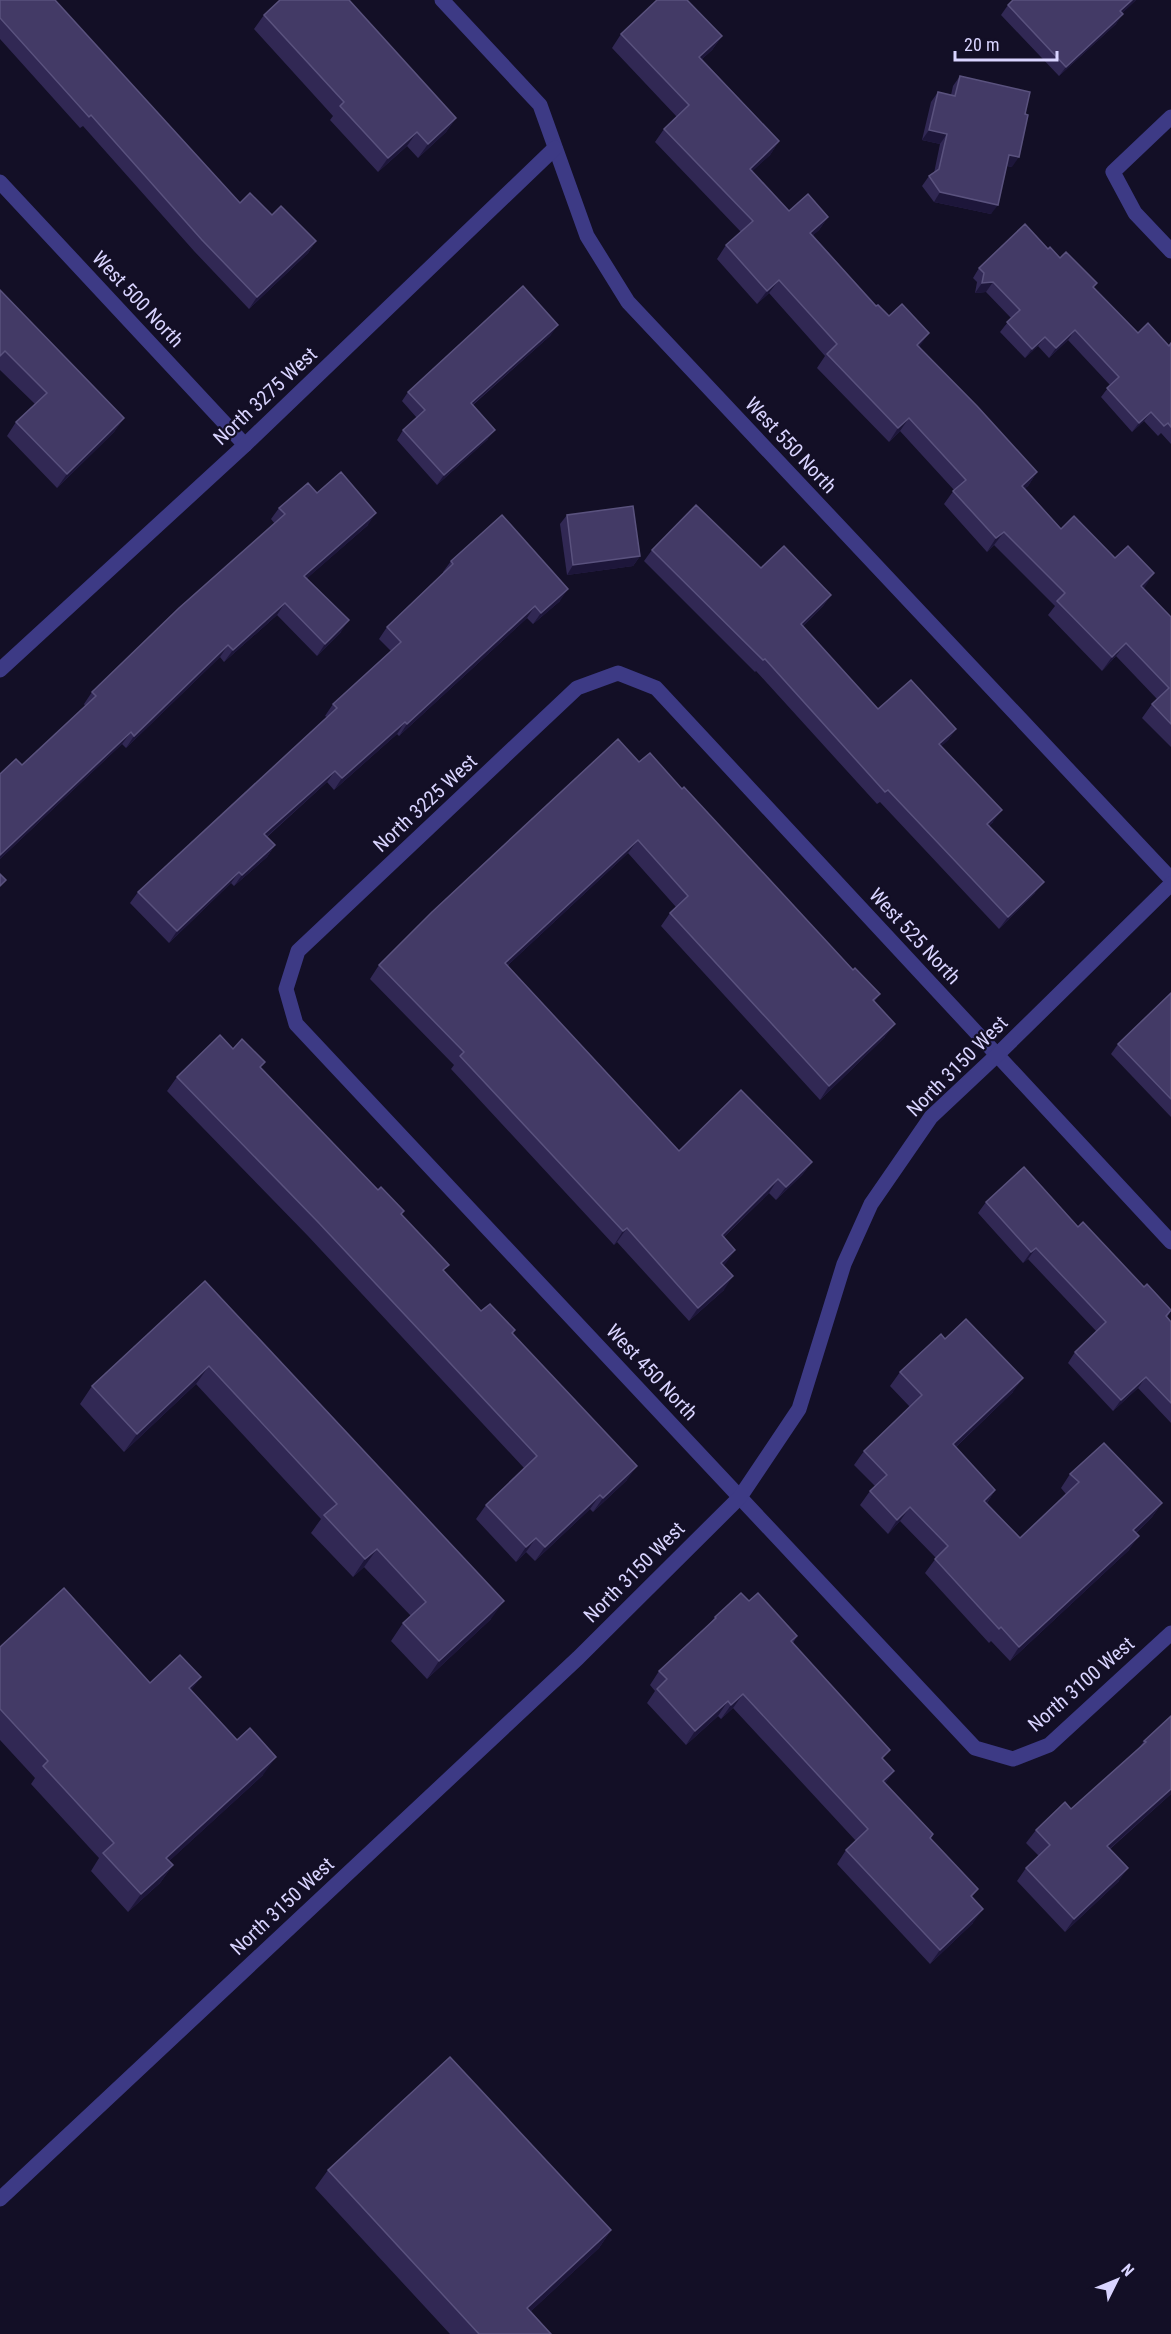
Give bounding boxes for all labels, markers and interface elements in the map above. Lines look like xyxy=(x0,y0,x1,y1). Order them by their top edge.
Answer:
scale bar xyxy=(955,24,1057,62)
text: 20 m xyxy=(964,34,999,55)
street label: West 500 North xyxy=(87,246,189,352)
street label: North 3275 West xyxy=(208,342,322,450)
street label: West 550 North xyxy=(740,392,842,498)
street label: North 3225 West xyxy=(368,749,482,857)
street label: West 525 North xyxy=(864,883,966,989)
street label: North 3150 West xyxy=(902,1011,1012,1121)
street label: West 450 North xyxy=(601,1319,703,1425)
street label: North 3150 West xyxy=(579,1517,689,1627)
street label: North 3100 West xyxy=(1023,1631,1139,1737)
street label: North 3150 West xyxy=(225,1852,339,1960)
north arrow xyxy=(1087,2250,1147,2310)
text: N xyxy=(1117,2260,1138,2280)

